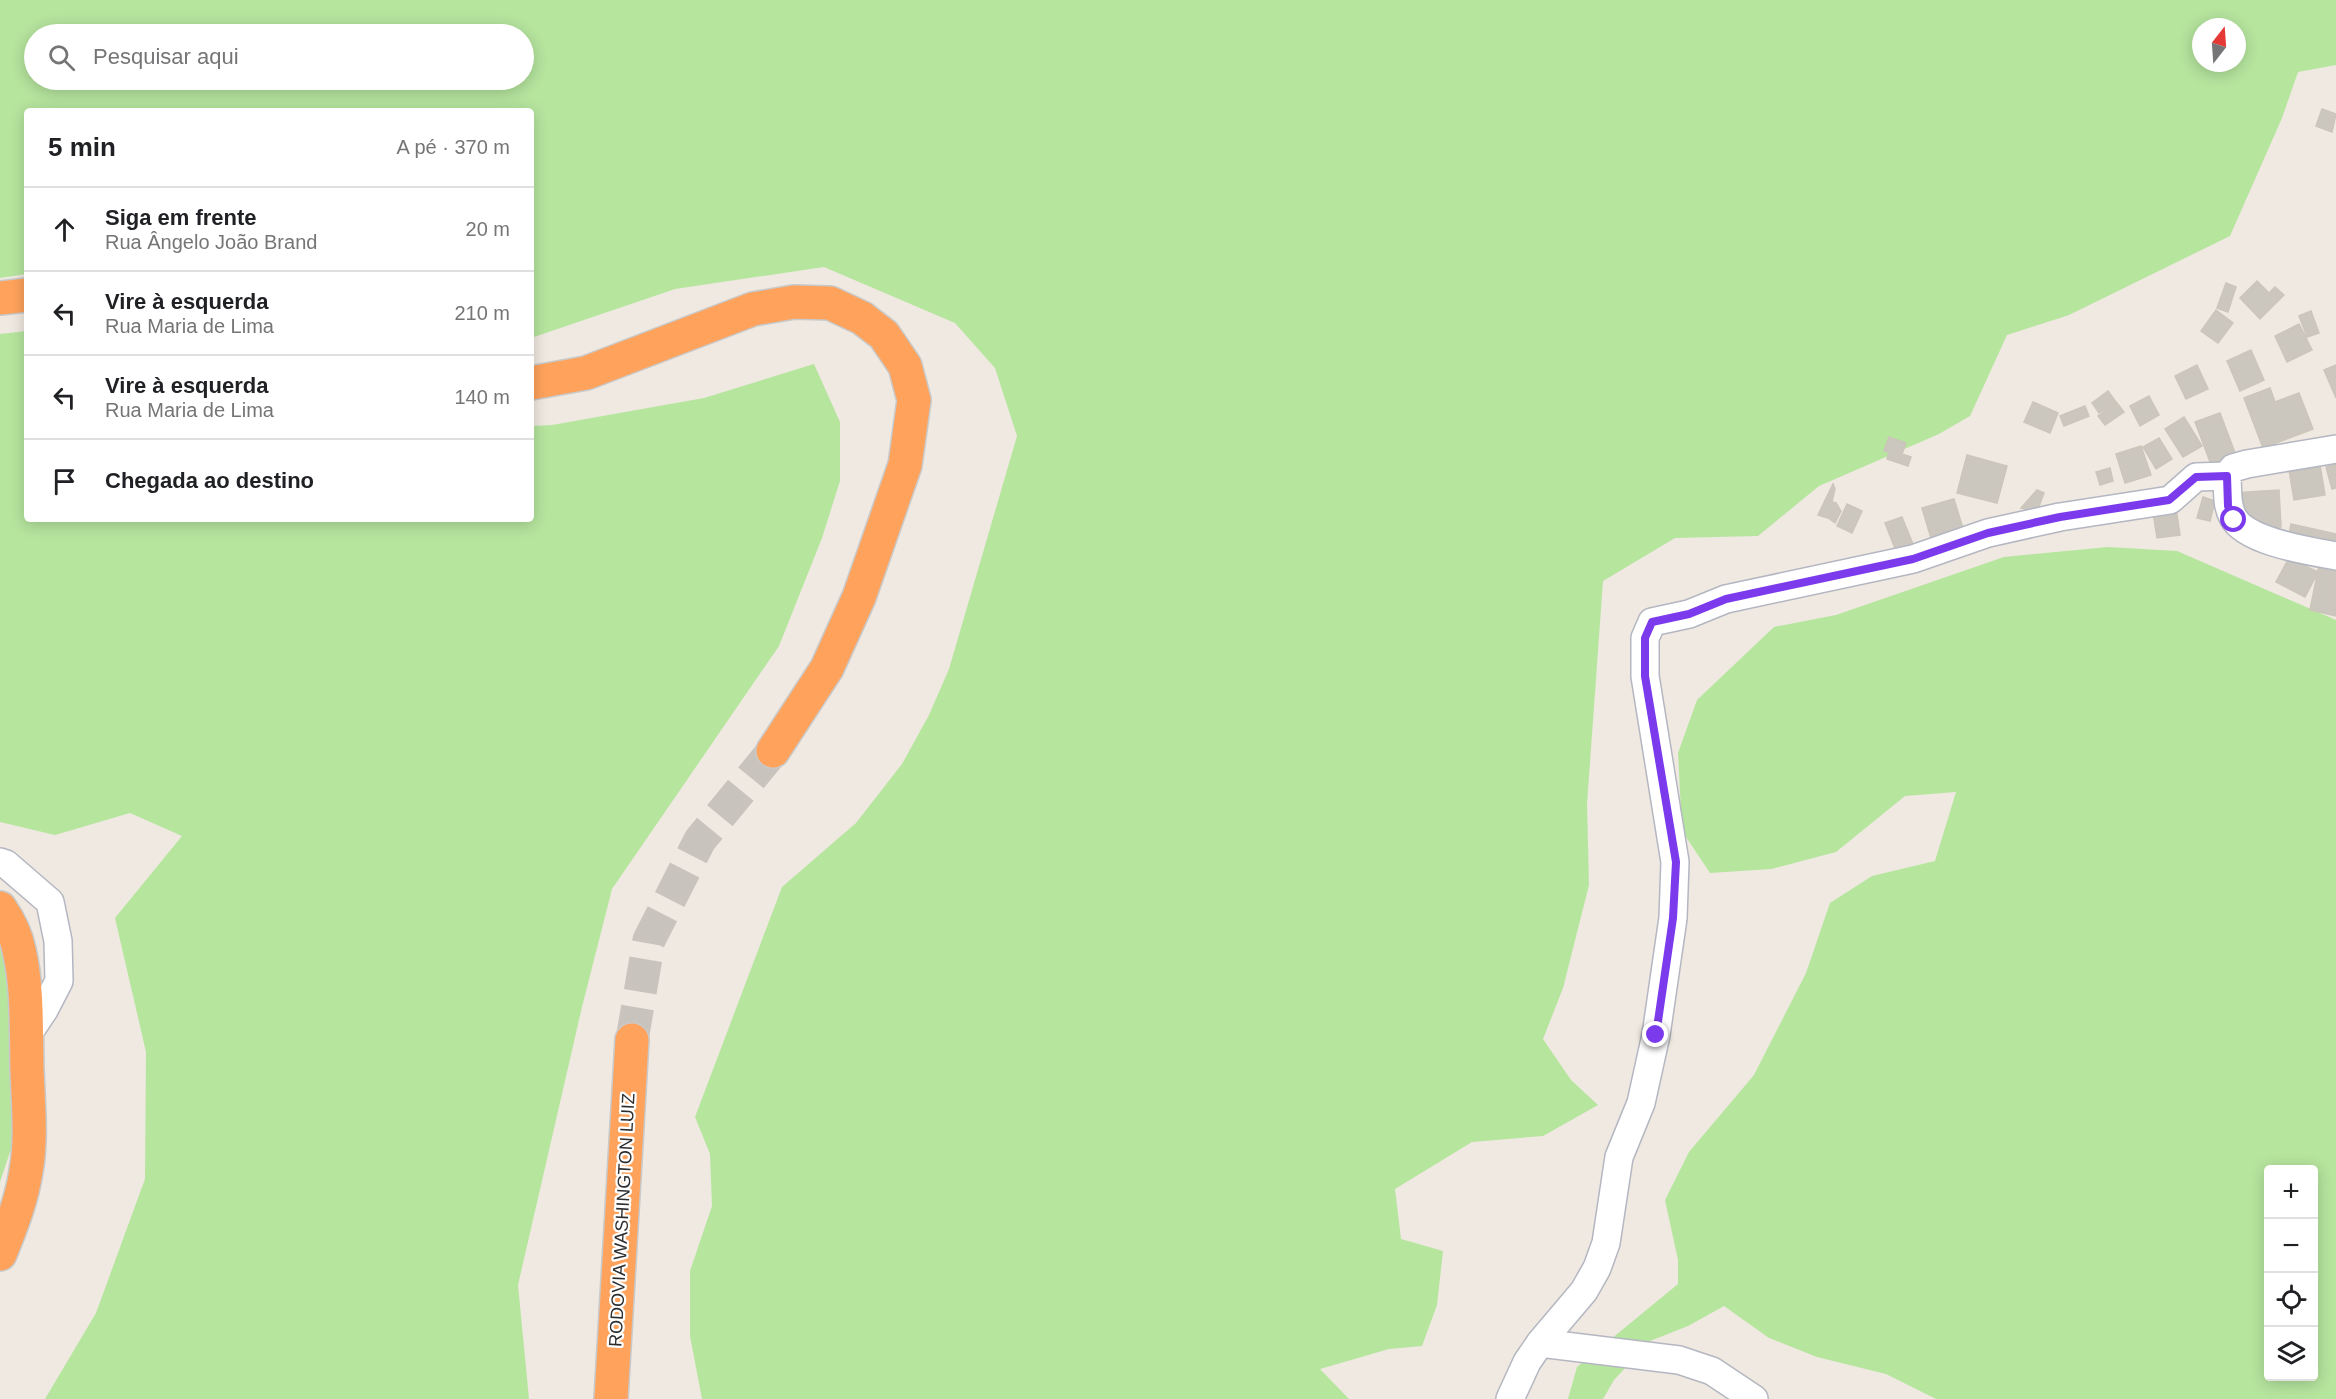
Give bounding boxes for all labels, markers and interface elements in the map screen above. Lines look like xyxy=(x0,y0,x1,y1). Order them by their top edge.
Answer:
north arrow xyxy=(2192,18,2246,72)
search box xyxy=(24,24,534,90)
icon: search xyxy=(45,41,78,74)
text: Pesquisar aqui xyxy=(93,44,239,69)
text: 5 min xyxy=(48,132,116,162)
text: A pé · 370 m xyxy=(397,136,510,158)
text: Siga em frente xyxy=(105,205,257,230)
icon: ahead xyxy=(48,213,81,246)
text: 20 m xyxy=(466,218,510,240)
text: Rua Ângelo João Brand xyxy=(105,231,317,253)
text: Vire à esquerda xyxy=(105,289,268,314)
icon: left xyxy=(48,297,81,330)
text: 210 m xyxy=(454,302,510,324)
text: Rua Maria de Lima xyxy=(105,315,274,337)
text: Vire à esquerda xyxy=(105,373,268,398)
icon: left xyxy=(48,381,81,414)
text: 140 m xyxy=(454,386,510,408)
text: Rua Maria de Lima xyxy=(105,399,274,421)
icon: arrive xyxy=(48,465,81,498)
text: Chegada ao destino xyxy=(105,468,314,493)
route start xyxy=(2220,506,2246,532)
route end xyxy=(1642,1021,1668,1047)
street label: RODOVIA WASHINGTON LUIZ xyxy=(605,1093,639,1347)
map controls xyxy=(2264,1165,2318,1381)
button: + xyxy=(2264,1165,2318,1219)
button: − xyxy=(2264,1219,2318,1273)
button: locate xyxy=(2264,1273,2318,1327)
button: layers xyxy=(2264,1327,2318,1381)

